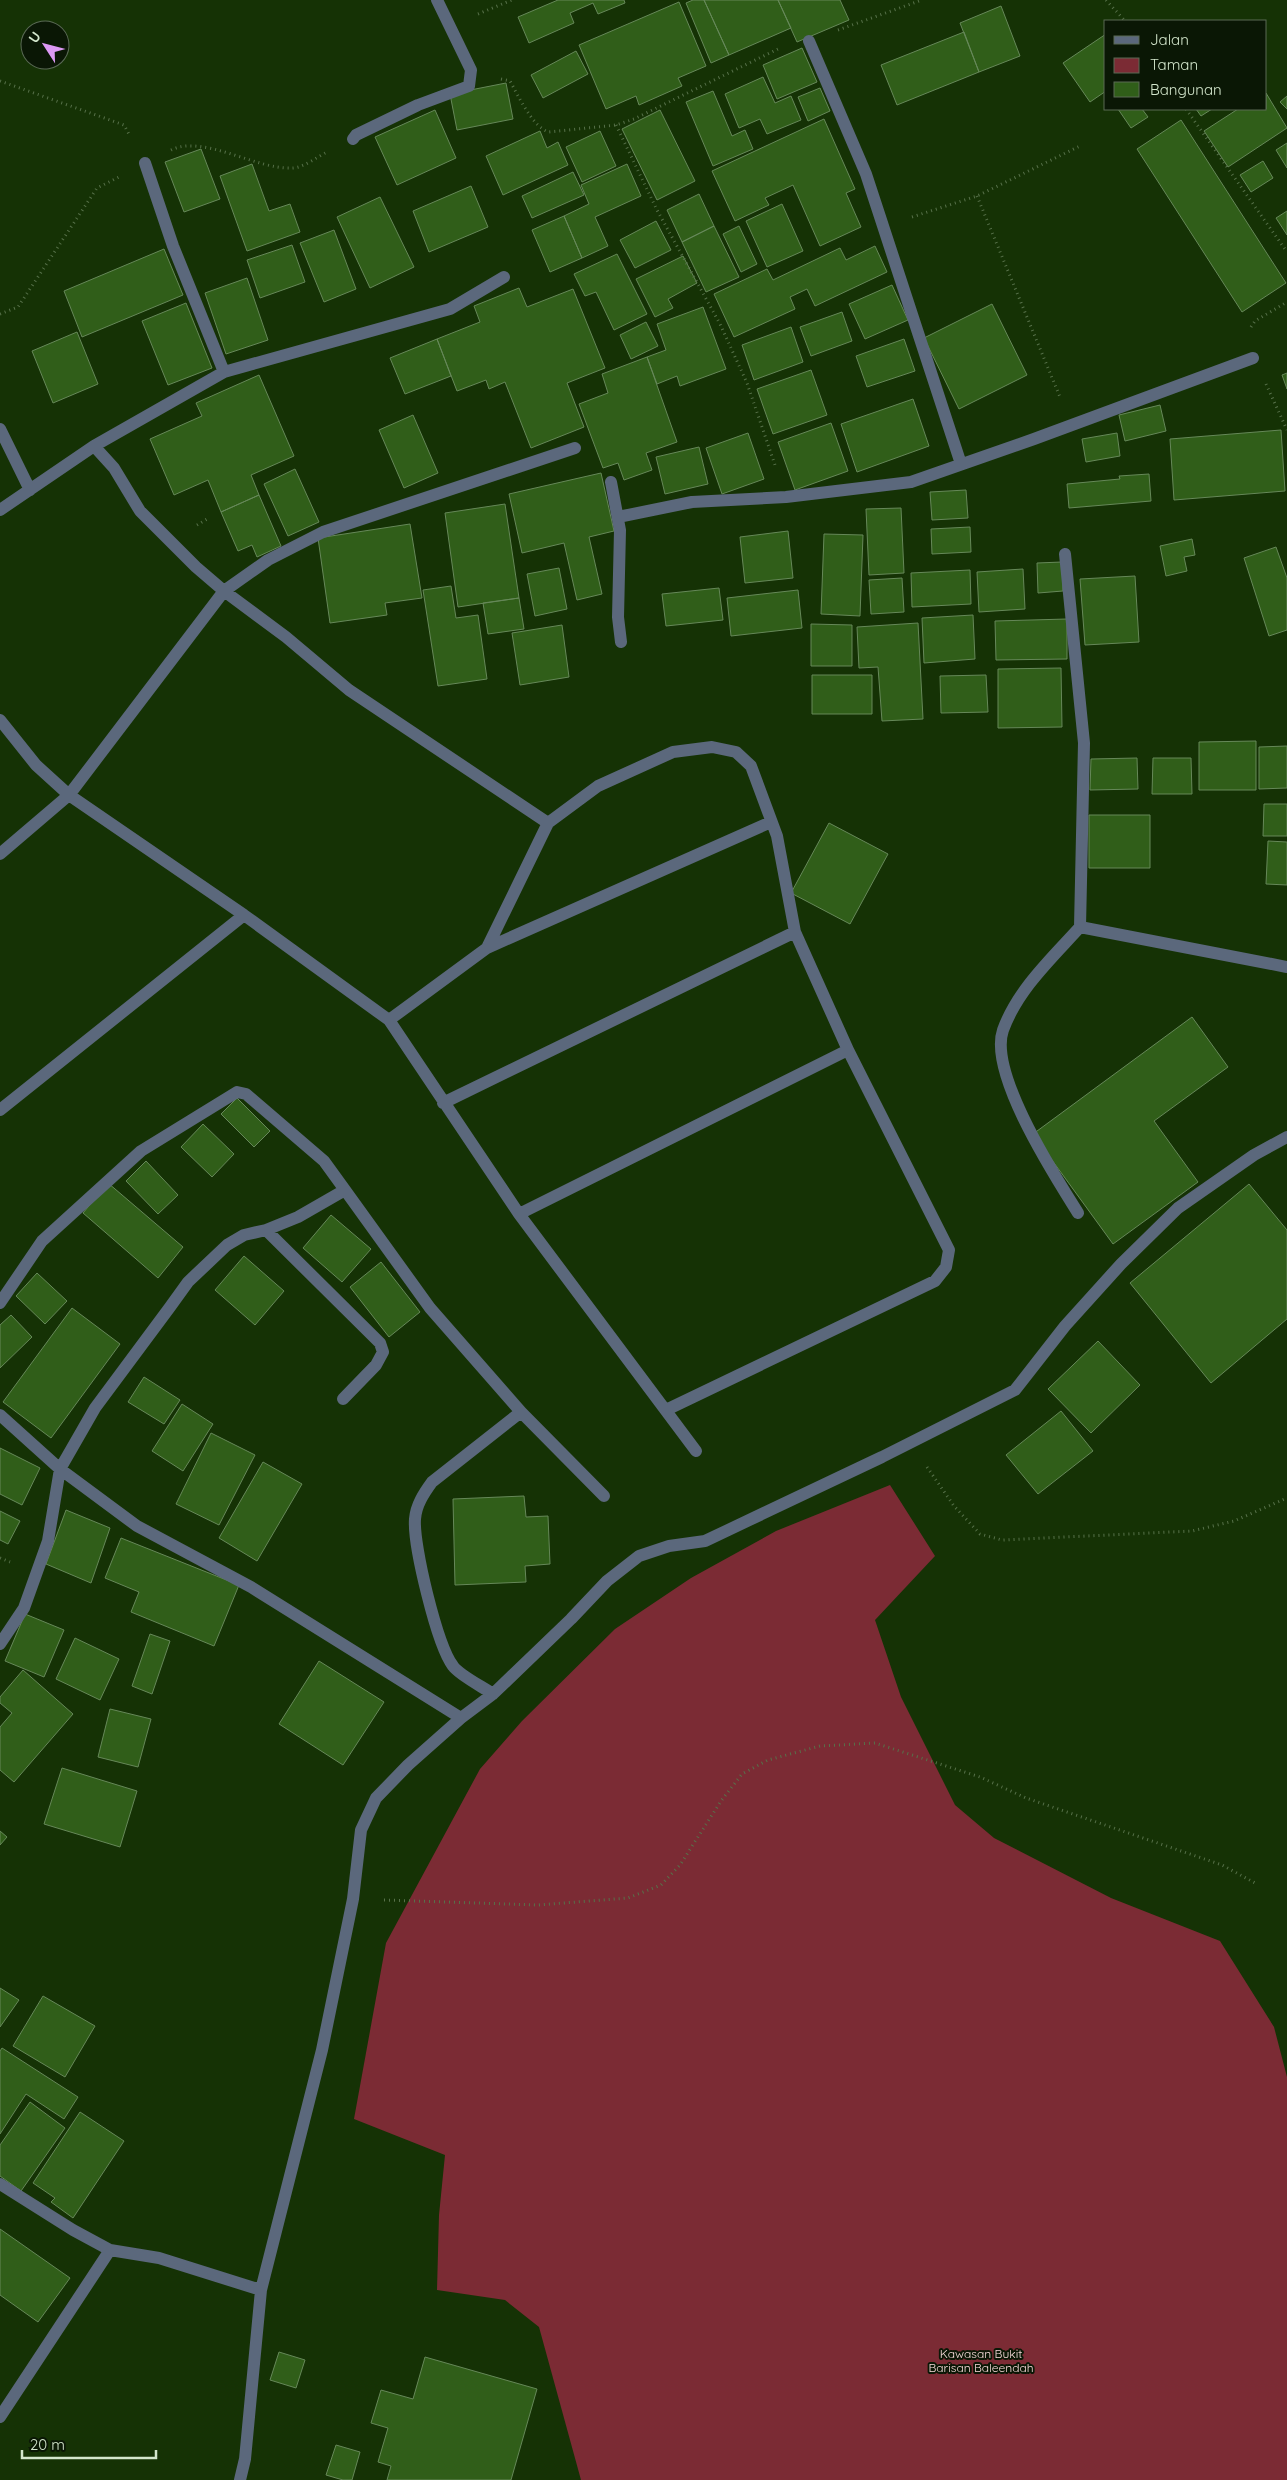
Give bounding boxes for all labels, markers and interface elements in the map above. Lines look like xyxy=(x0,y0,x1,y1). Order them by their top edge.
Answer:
north arrow xyxy=(20,20,70,70)
legend xyxy=(1104,20,1267,110)
text: U xyxy=(24,28,45,47)
text: Jalan xyxy=(1150,30,1189,49)
text: Taman xyxy=(1150,55,1198,74)
text: Bangunan xyxy=(1150,80,1222,99)
park label: Kawasan Bukit Barisan Baleendah xyxy=(928,2346,1034,2375)
scale bar xyxy=(22,2428,156,2460)
text: 20 m xyxy=(30,2435,65,2454)

